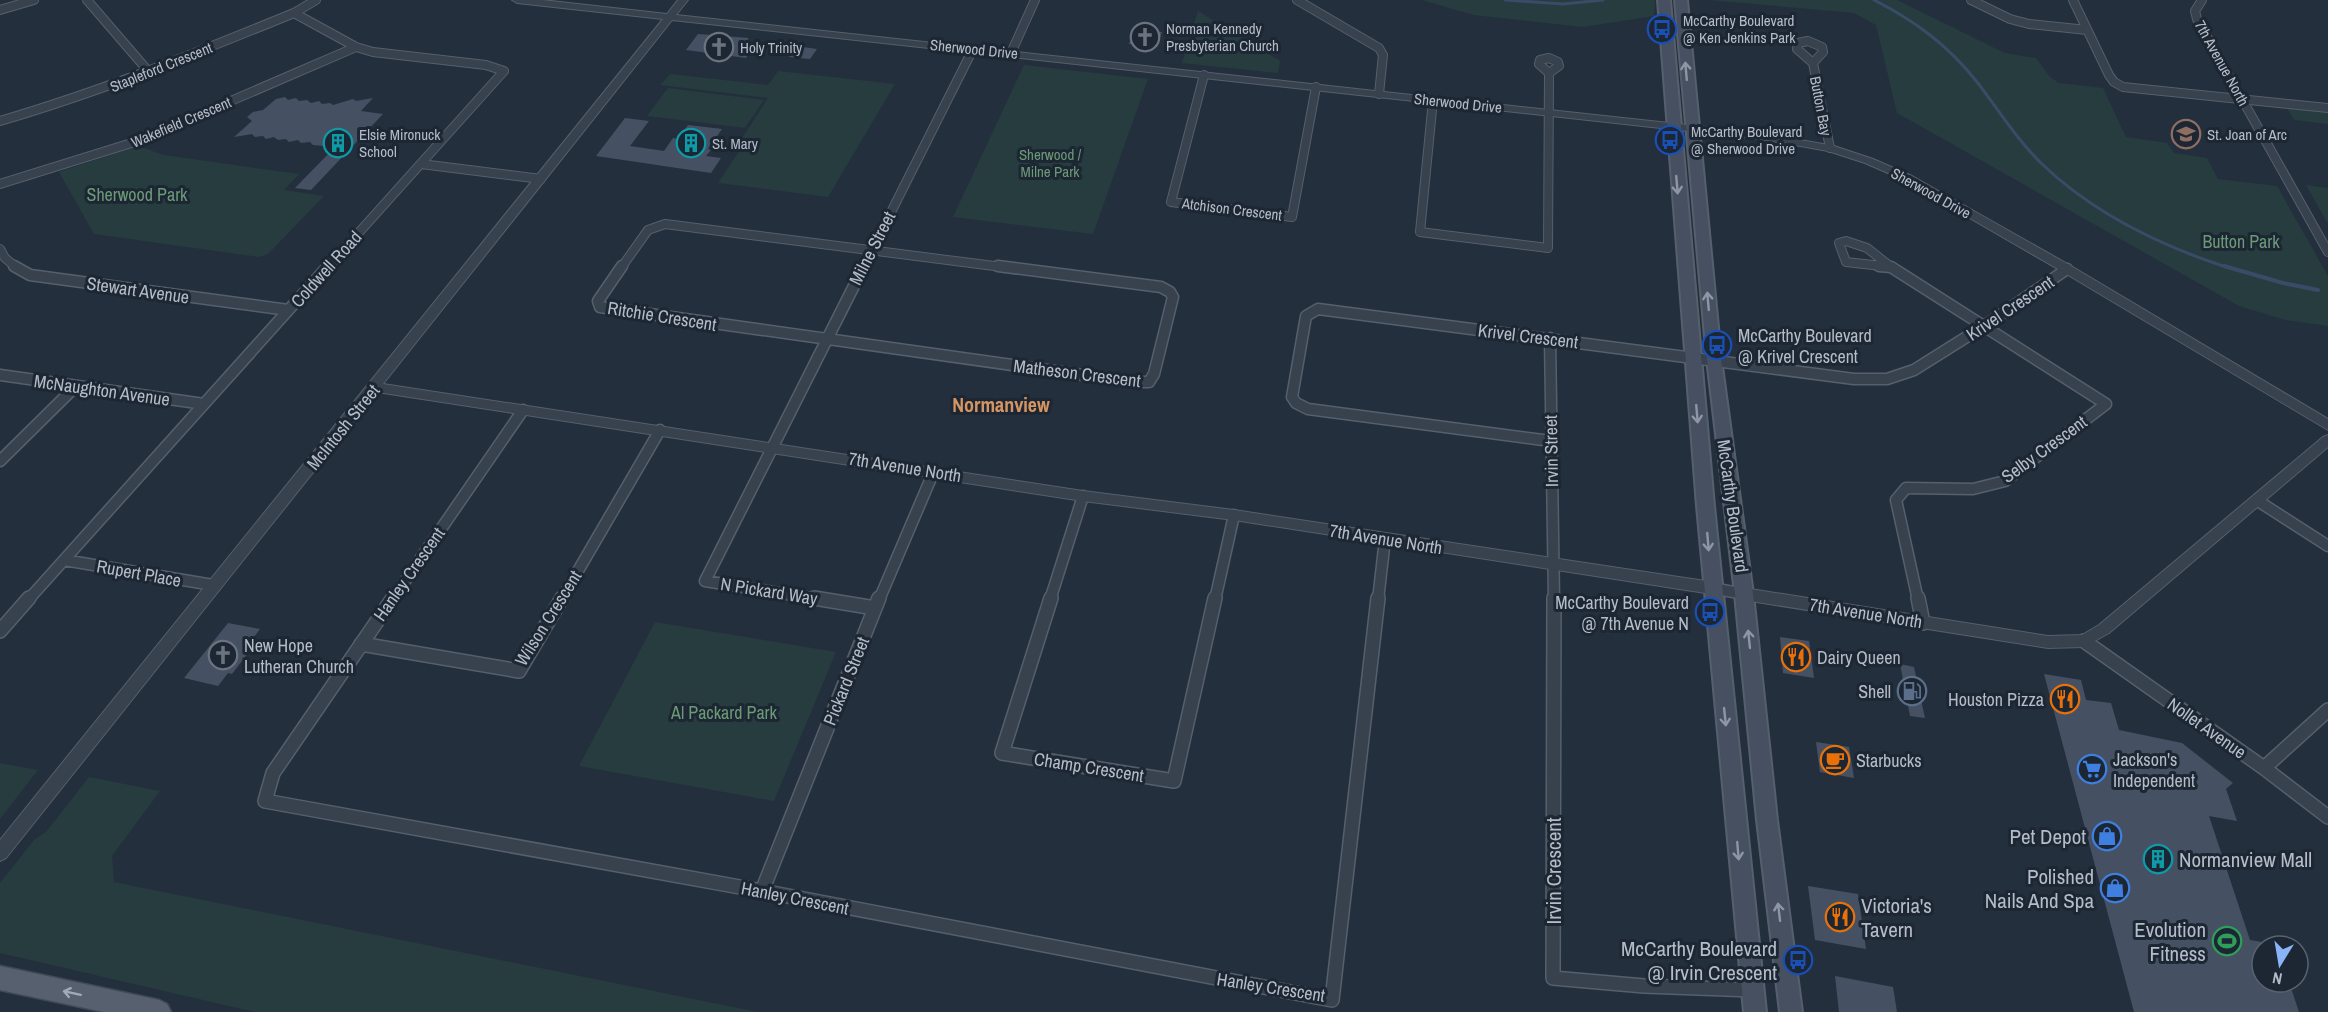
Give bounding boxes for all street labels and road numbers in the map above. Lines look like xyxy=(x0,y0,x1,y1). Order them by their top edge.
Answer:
street label: 7th Avenue North xyxy=(2190,16,2254,110)
street label: Sherwood Drive xyxy=(929,34,1019,64)
street label: Stapleford Crescent xyxy=(107,37,216,97)
street label: Button Bay xyxy=(1805,74,1837,138)
street label: Sherwood Drive xyxy=(1413,88,1503,118)
street label: Wakefield Crescent xyxy=(128,91,235,153)
street label: Sherwood Drive xyxy=(1887,162,1975,224)
street label: Atchison Crescent xyxy=(1180,192,1284,226)
street label: Milne Street xyxy=(843,207,901,289)
street label: Coldwell Road xyxy=(285,225,367,313)
street label: Krivel Crescent xyxy=(1961,269,2059,347)
street label: Stewart Avenue xyxy=(85,270,191,310)
street label: Ritchie Crescent xyxy=(606,295,718,337)
street label: Krivel Crescent xyxy=(1476,317,1580,355)
street label: Matheson Crescent xyxy=(1012,353,1142,393)
street label: McNaughton Avenue xyxy=(33,368,171,412)
street label: McIntosh Street xyxy=(301,379,385,475)
street label: Selby Crescent xyxy=(1996,409,2092,489)
street label: Irvin Street xyxy=(1538,415,1564,487)
street label: McCarthy Boulevard xyxy=(1711,438,1755,574)
street label: 7th Avenue North xyxy=(847,446,963,488)
street label: 7th Avenue North xyxy=(1328,518,1444,560)
street label: Hanley Crescent xyxy=(367,522,451,626)
street label: Rupert Place xyxy=(95,553,183,593)
street label: Wilson Crescent xyxy=(509,565,587,671)
street label: N Pickard Way xyxy=(719,571,820,611)
street label: 7th Avenue North xyxy=(1808,592,1924,634)
street label: Pickard Street xyxy=(817,633,875,729)
street label: Nollet Avenue xyxy=(2163,692,2251,764)
street label: Champ Crescent xyxy=(1032,746,1146,788)
street label: Irvin Crescent xyxy=(1539,817,1568,925)
street label: Hanley Crescent xyxy=(739,875,851,921)
street label: Hanley Crescent xyxy=(1215,966,1327,1008)

